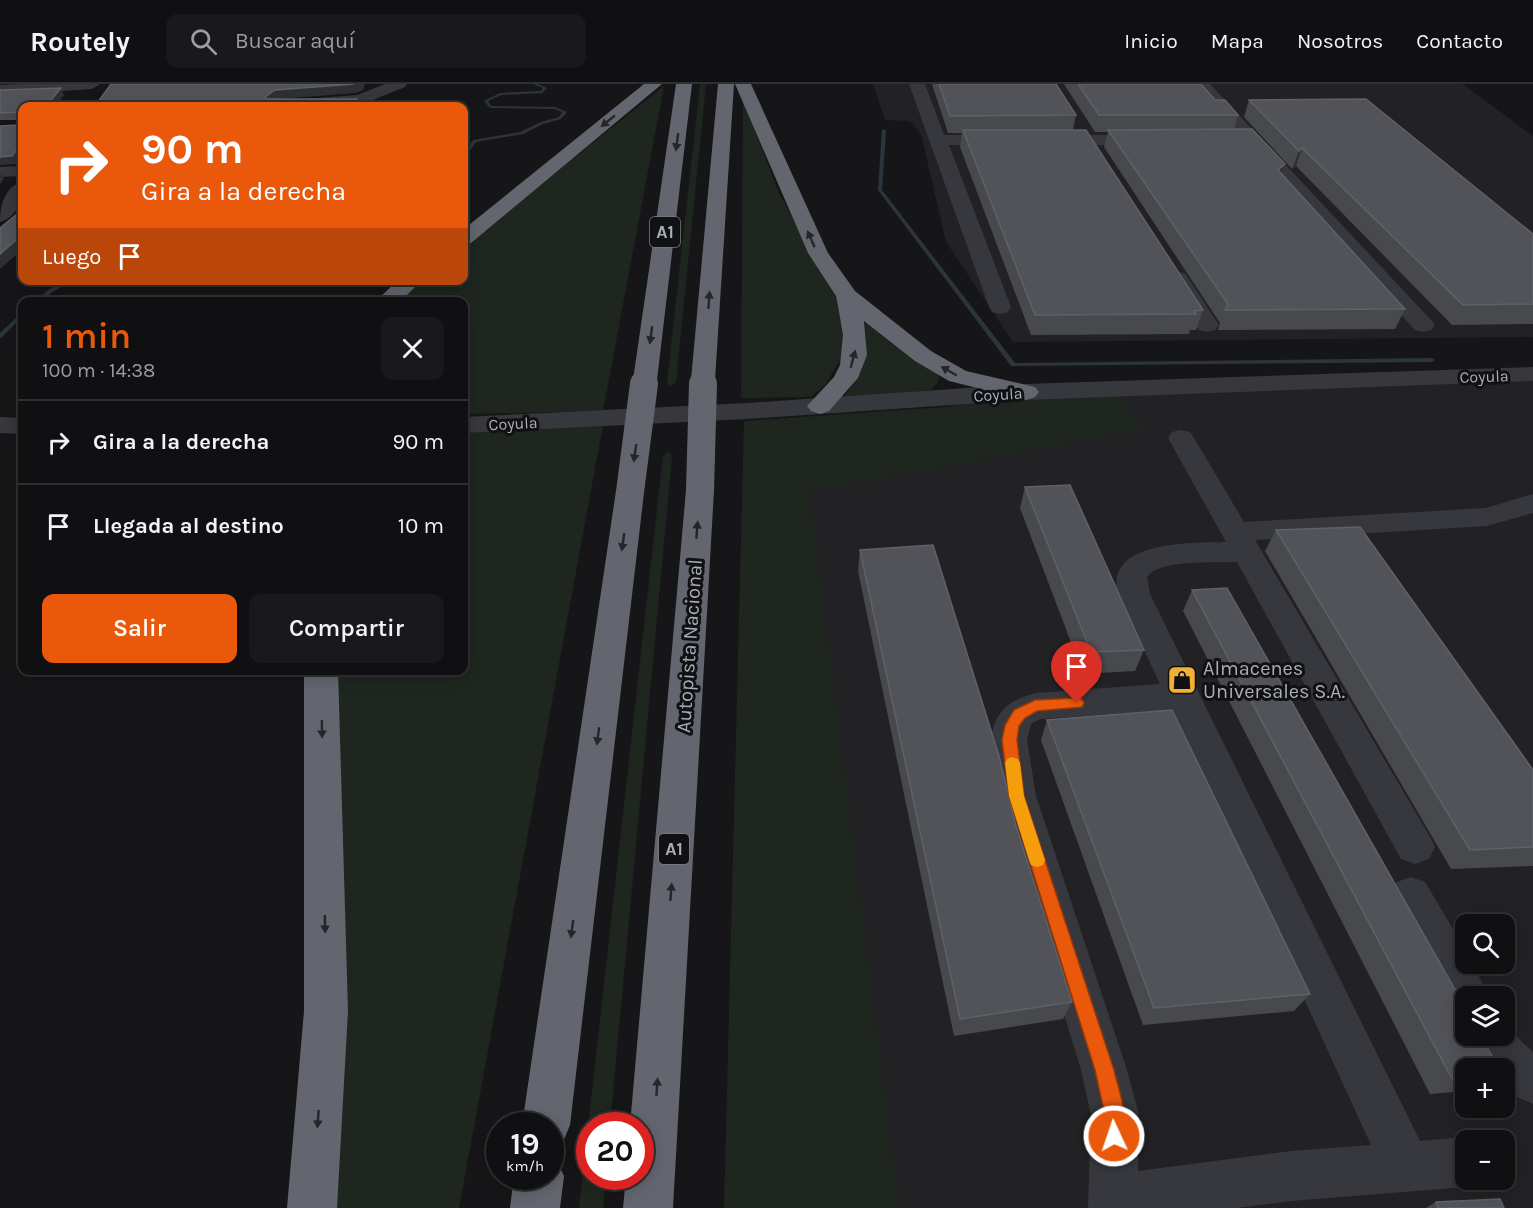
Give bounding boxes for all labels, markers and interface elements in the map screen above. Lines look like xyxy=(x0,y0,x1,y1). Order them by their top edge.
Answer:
search box xyxy=(166,14,586,68)
text: Routely xyxy=(30,25,130,58)
icon: search xyxy=(187,25,220,58)
text: Buscar aquí xyxy=(235,28,355,54)
text: Inicio xyxy=(1124,29,1178,53)
text: Mapa xyxy=(1211,29,1264,53)
text: Nosotros xyxy=(1297,29,1383,53)
text: Contacto xyxy=(1416,29,1503,53)
one-way arrow xyxy=(601,114,616,127)
text: 90 m xyxy=(141,124,244,174)
icon: right xyxy=(42,126,120,204)
one-way arrow xyxy=(672,133,681,152)
text: Gira a la derecha xyxy=(141,175,346,207)
road number: A1 xyxy=(650,217,680,247)
one-way arrow xyxy=(807,230,816,247)
icon: arrive xyxy=(113,240,146,273)
text: Luego xyxy=(42,244,101,270)
one-way arrow xyxy=(704,291,714,310)
text: 1 min xyxy=(42,315,131,357)
button: close xyxy=(381,317,444,380)
one-way arrow xyxy=(646,326,656,345)
one-way arrow xyxy=(848,350,858,368)
text: 100 m · 14:38 xyxy=(42,359,155,382)
one-way arrow xyxy=(940,366,957,376)
street label: Coyula xyxy=(1459,366,1509,387)
street label: Coyula xyxy=(973,383,1023,406)
street label: Coyula xyxy=(488,413,538,434)
icon: right xyxy=(42,426,75,459)
text: Gira a la derecha xyxy=(93,429,269,455)
text: 90 m xyxy=(392,429,444,455)
one-way arrow xyxy=(631,444,640,463)
icon: arrive xyxy=(42,510,75,543)
text: Llegada al destino xyxy=(93,513,284,539)
text: 10 m xyxy=(398,513,444,539)
one-way arrow xyxy=(692,521,702,540)
one-way arrow xyxy=(619,533,628,552)
street label: Autopista Nacional xyxy=(672,558,707,734)
button: Salir xyxy=(42,594,237,663)
button: Compartir xyxy=(249,594,444,663)
pin xyxy=(1051,641,1102,703)
icon: arrive xyxy=(1060,650,1093,683)
place label: Almacenes Universales S.A. xyxy=(1203,657,1345,703)
shop icon: Almacenes Universales S.A. xyxy=(1166,664,1198,696)
one-way arrow xyxy=(317,719,327,738)
one-way arrow xyxy=(593,726,602,745)
road number: A1 xyxy=(659,834,689,864)
one-way arrow xyxy=(666,883,675,902)
one-way arrow xyxy=(320,914,330,933)
map controls xyxy=(1455,914,1515,1190)
button: search xyxy=(1455,914,1515,974)
one-way arrow xyxy=(567,919,577,938)
button: layers xyxy=(1455,986,1515,1046)
button: + xyxy=(1455,1058,1515,1118)
one-way arrow xyxy=(652,1077,661,1096)
position arrow xyxy=(1082,1104,1146,1168)
one-way arrow xyxy=(314,1109,323,1128)
speed limit sign: 20 xyxy=(576,1112,654,1190)
text: 19 xyxy=(510,1126,539,1162)
button: − xyxy=(1455,1130,1515,1190)
text: km/h xyxy=(506,1157,544,1175)

